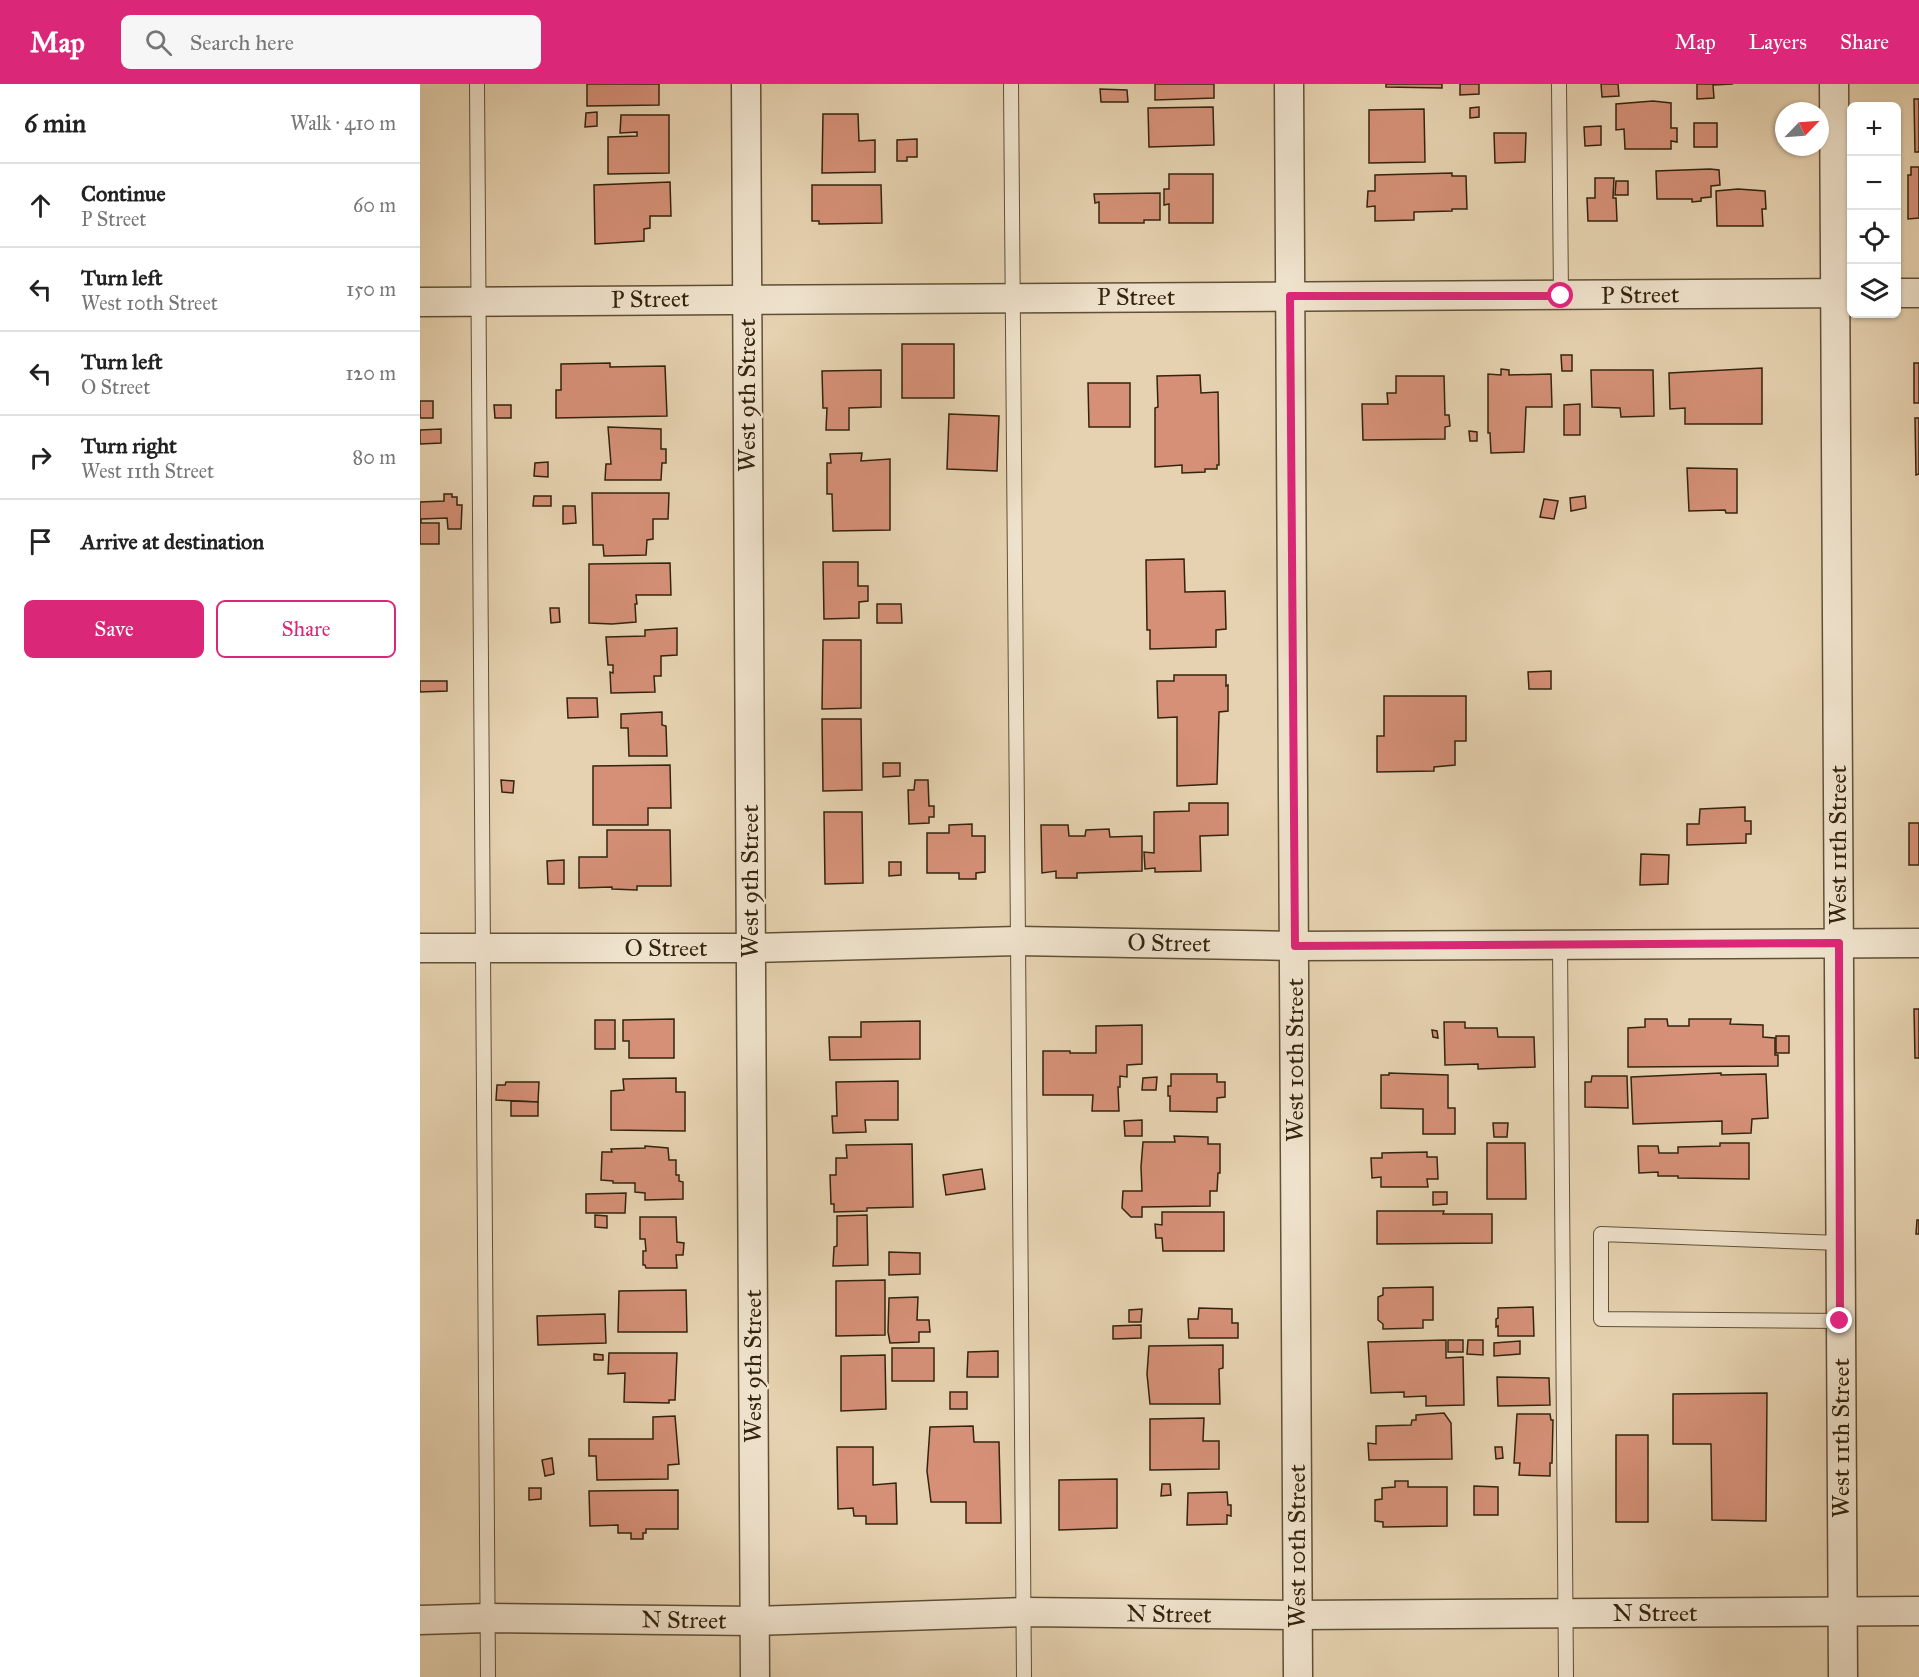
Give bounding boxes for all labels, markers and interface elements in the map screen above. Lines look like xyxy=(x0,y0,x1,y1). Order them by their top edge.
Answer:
search box xyxy=(121,15,541,69)
text: Map xyxy=(30,25,85,60)
icon: search xyxy=(142,26,175,59)
text: Search here xyxy=(190,29,294,56)
text: Map xyxy=(1675,29,1716,55)
text: Layers xyxy=(1749,29,1807,55)
text: Share xyxy=(1840,29,1889,55)
north arrow xyxy=(1775,102,1829,156)
map controls xyxy=(1847,102,1901,318)
button: + xyxy=(1847,102,1901,156)
text: 6 min xyxy=(24,107,86,139)
text: Walk · 410 m xyxy=(290,111,396,135)
button: − xyxy=(1847,156,1901,210)
text: Continue xyxy=(81,180,166,207)
icon: ahead xyxy=(24,189,57,222)
text: 60 m xyxy=(353,193,396,217)
text: P Street xyxy=(81,207,146,231)
button: locate xyxy=(1847,210,1901,264)
text: Turn left xyxy=(81,264,163,291)
button: layers xyxy=(1847,264,1901,318)
icon: left xyxy=(24,273,57,306)
text: 150 m xyxy=(346,277,396,301)
street label: P Street xyxy=(1600,279,1680,311)
street label: P Street xyxy=(1097,282,1176,312)
route start xyxy=(1547,282,1573,308)
street label: P Street xyxy=(610,283,690,315)
text: West 10th Street xyxy=(81,291,218,315)
street label: West 9th Street xyxy=(732,318,762,472)
text: Turn left xyxy=(81,348,163,375)
icon: left xyxy=(24,357,57,390)
text: 120 m xyxy=(345,361,396,385)
text: O Street xyxy=(81,375,150,399)
text: Turn right xyxy=(81,432,177,459)
icon: right xyxy=(24,441,57,474)
text: 80 m xyxy=(353,445,396,469)
text: West 11th Street xyxy=(81,459,214,483)
icon: arrive xyxy=(24,525,57,558)
text: Arrive at destination xyxy=(81,528,264,555)
button: Save xyxy=(24,600,204,658)
button: Share xyxy=(216,600,396,658)
street label: West 11th Street xyxy=(1823,765,1853,925)
street label: West 9th Street xyxy=(735,804,765,958)
street label: O Street xyxy=(1127,927,1211,959)
street label: O Street xyxy=(624,933,708,963)
street label: West 10th Street xyxy=(1280,977,1310,1142)
street label: West 9th Street xyxy=(738,1289,768,1443)
route end xyxy=(1826,1307,1852,1333)
street label: West 11th Street xyxy=(1826,1358,1856,1518)
street label: West 10th Street xyxy=(1282,1463,1312,1628)
street label: N Street xyxy=(1126,1598,1212,1630)
street label: N Street xyxy=(1612,1598,1698,1628)
street label: N Street xyxy=(641,1604,727,1636)

